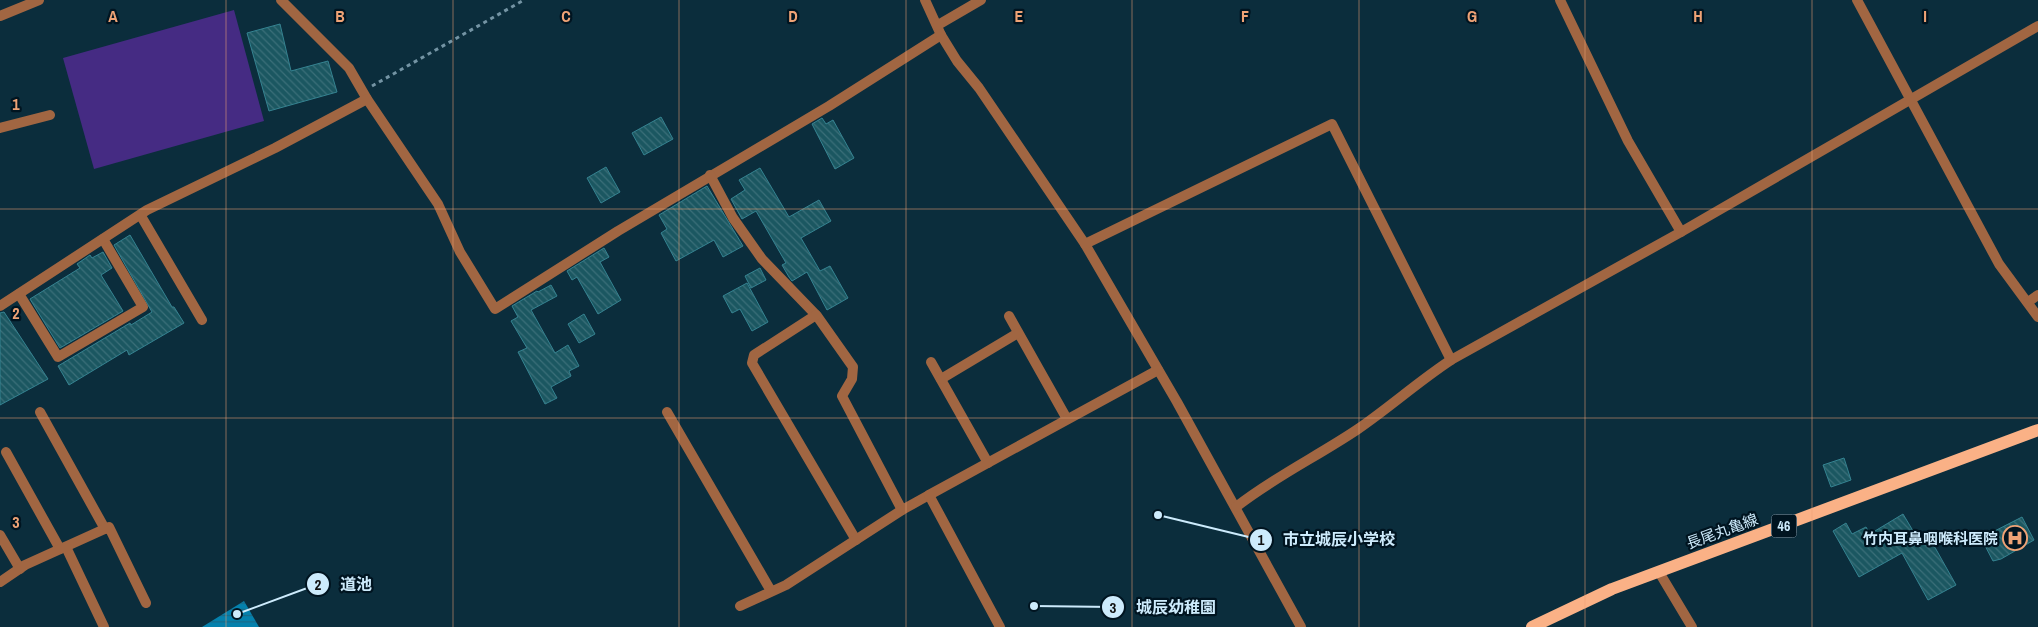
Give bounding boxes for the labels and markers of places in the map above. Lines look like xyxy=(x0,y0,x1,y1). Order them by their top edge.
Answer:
callout: 市立城辰小学校 xyxy=(1248,524,1405,555)
hospital icon: 竹内耳鼻咽喉科医院 xyxy=(2002,525,2028,551)
place label: 竹内耳鼻咽喉科医院 xyxy=(1863,528,1998,549)
callout: 道池 xyxy=(305,569,382,600)
callout: 城辰幼稚園 xyxy=(1101,592,1226,623)

